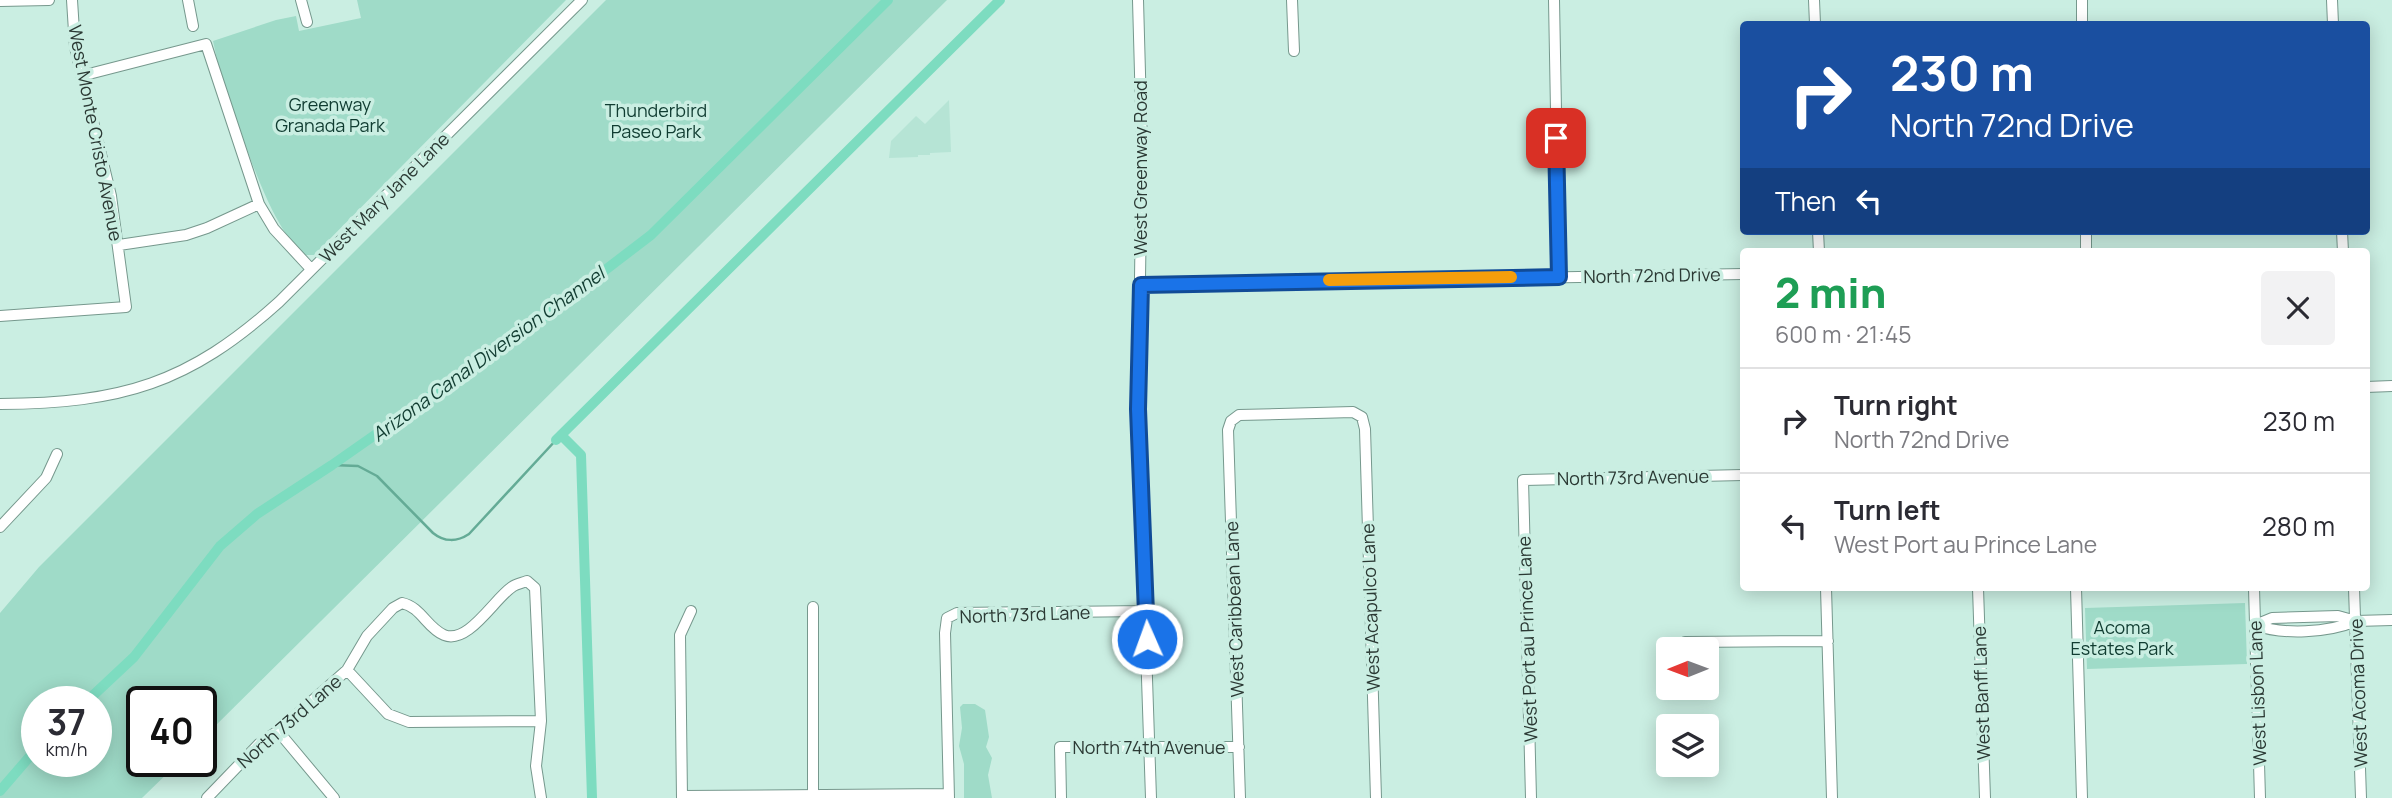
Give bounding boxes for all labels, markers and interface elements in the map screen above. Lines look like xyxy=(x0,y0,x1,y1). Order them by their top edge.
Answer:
street label: West Monte Cristo Avenue xyxy=(63,23,129,243)
text: 230 m xyxy=(1890,39,2034,106)
icon: right xyxy=(1775,49,1866,140)
street label: West Greenway Road xyxy=(1128,80,1152,256)
park label: Greenway Granada Park xyxy=(275,92,386,137)
park label: Thunderbird Paseo Park xyxy=(605,98,707,143)
text: North 72nd Drive xyxy=(1890,103,2134,147)
pin xyxy=(1526,108,1586,168)
icon: arrive xyxy=(1537,119,1575,157)
street label: West Mary Jane Lane xyxy=(314,127,454,267)
icon: left xyxy=(1850,182,1888,220)
text: Then xyxy=(1775,183,1836,219)
water label: Arizona Canal Diversion Channel xyxy=(366,259,612,447)
street label: North 72nd Drive xyxy=(1583,262,1721,288)
text: 2 min xyxy=(1775,263,1886,321)
button: close xyxy=(2261,271,2335,345)
text: 600 m · 21:45 xyxy=(1775,318,1912,350)
text: Turn right xyxy=(1834,387,1958,423)
icon: right xyxy=(1775,402,1813,440)
text: 230 m xyxy=(2263,403,2335,439)
text: North 72nd Drive xyxy=(1834,423,2009,455)
street label: North 73rd Avenue xyxy=(1557,464,1709,490)
text: Turn left xyxy=(1834,492,1941,528)
icon: left xyxy=(1775,507,1813,545)
text: 280 m xyxy=(2262,508,2335,544)
street label: West Caribbean Lane xyxy=(1219,520,1249,698)
street label: West Acapulco Lane xyxy=(1355,523,1385,691)
text: West Port au Prince Lane xyxy=(1834,528,2097,560)
street label: West Port au Prince Lane xyxy=(1511,536,1543,742)
street label: North 73rd Lane xyxy=(959,600,1091,628)
position arrow xyxy=(1110,602,1184,676)
park label: Acoma Estates Park xyxy=(2070,615,2175,660)
street label: West Acoma Drive xyxy=(2343,618,2373,768)
street label: West Lisbon Lane xyxy=(2242,620,2272,766)
street label: West Banff Lane xyxy=(1967,626,1995,760)
north arrow xyxy=(1656,637,1718,700)
map controls xyxy=(1656,637,1719,777)
street label: North 73rd Lane xyxy=(232,669,346,773)
speed limit sign: 40 xyxy=(126,686,217,777)
text: 37 xyxy=(47,698,86,746)
button: layers xyxy=(1656,714,1719,777)
street label: North 74th Avenue xyxy=(1072,735,1226,759)
text: km/h xyxy=(46,737,87,761)

